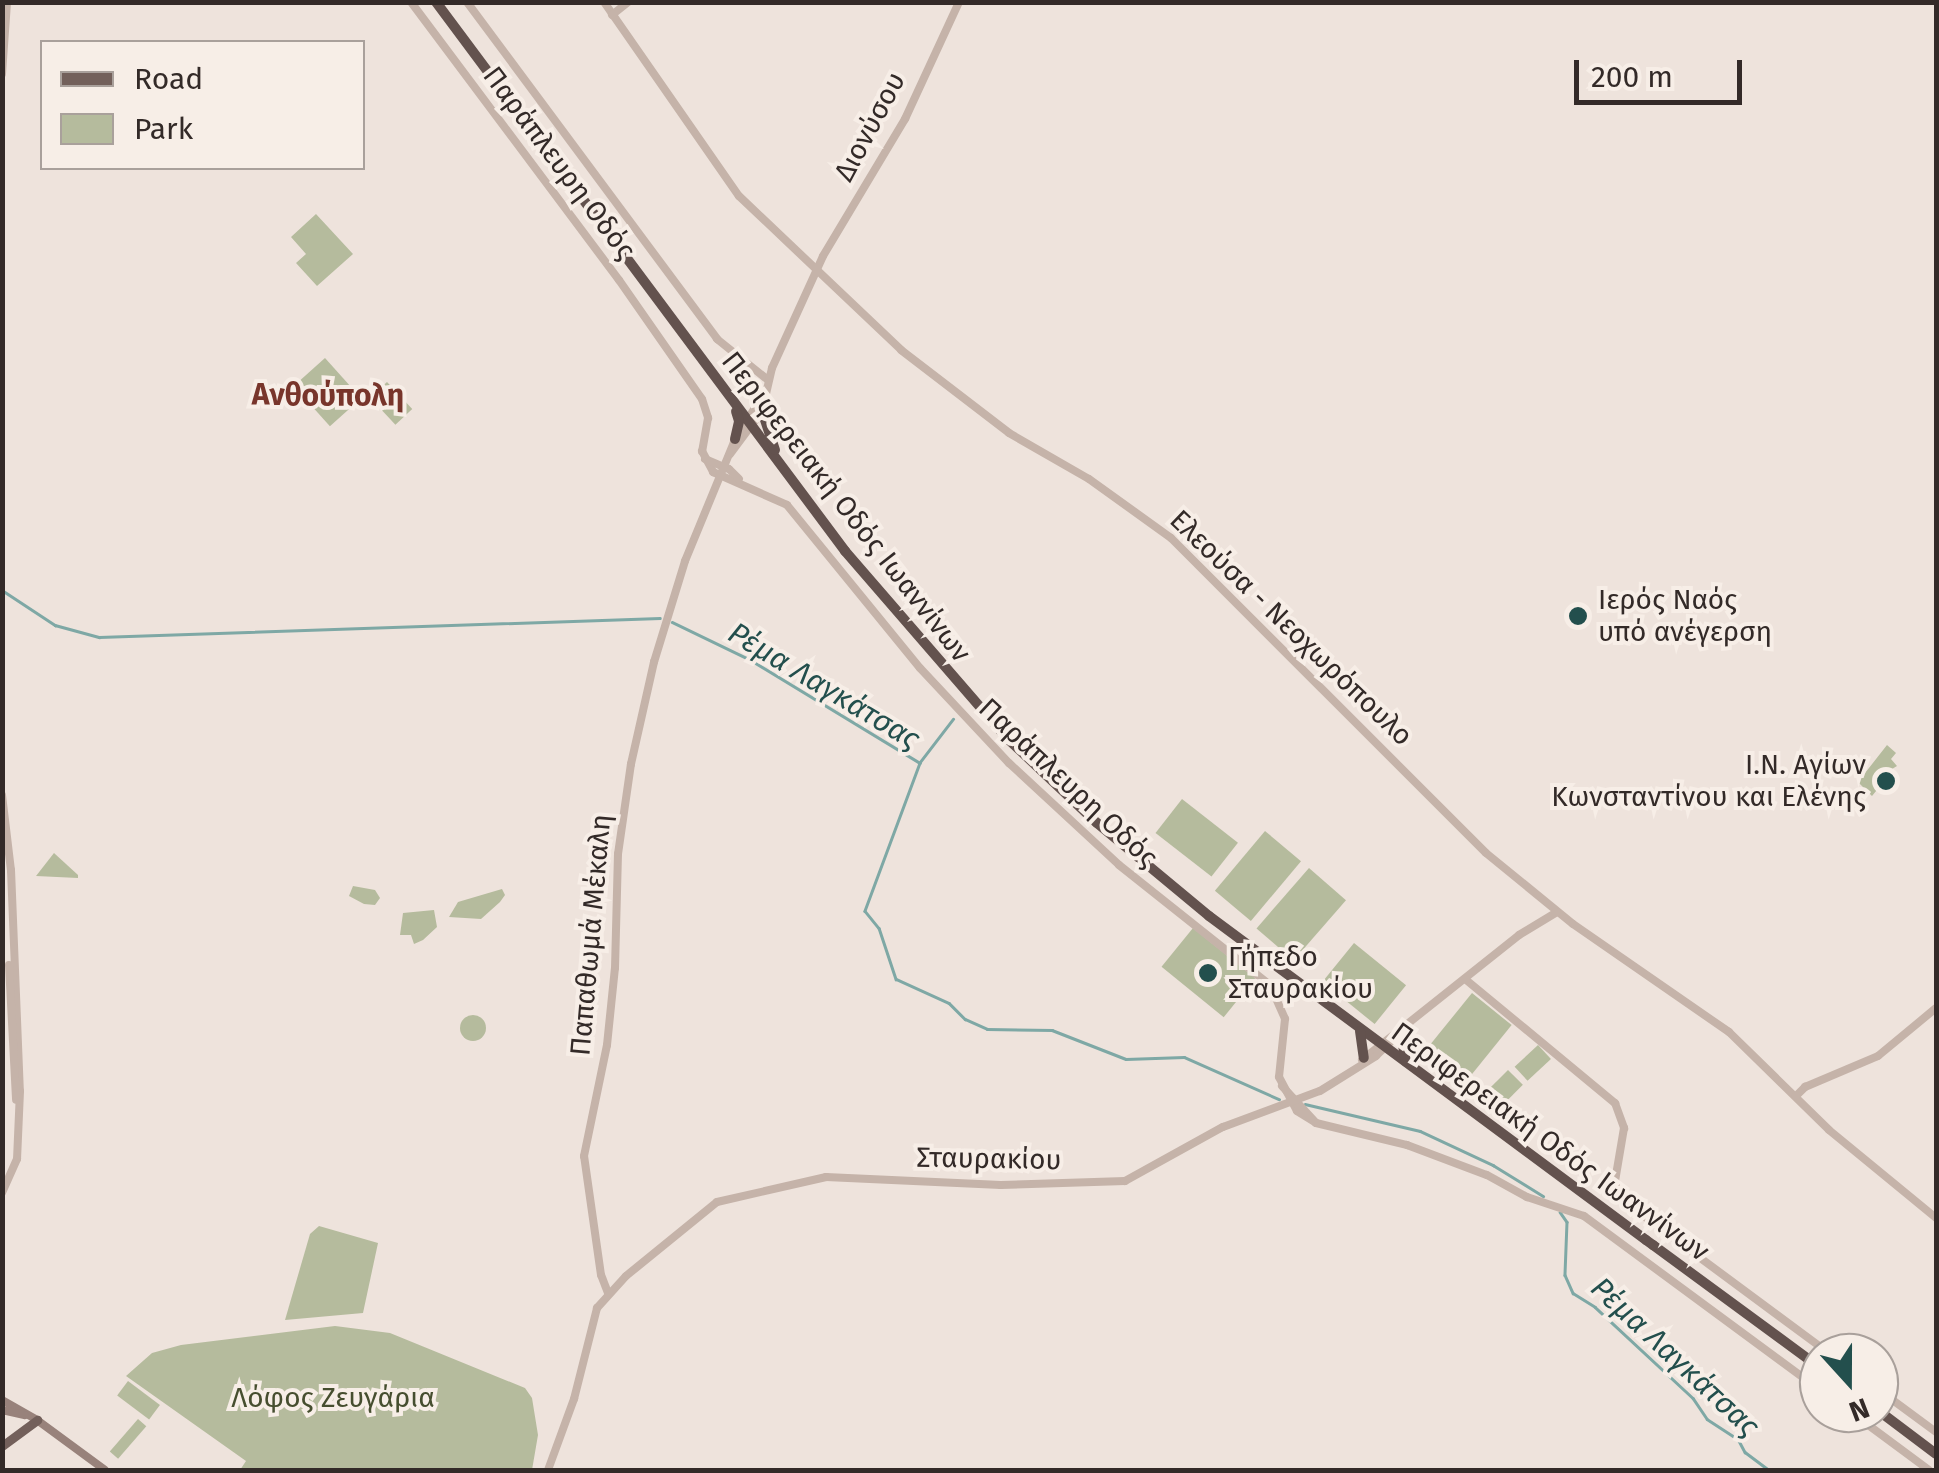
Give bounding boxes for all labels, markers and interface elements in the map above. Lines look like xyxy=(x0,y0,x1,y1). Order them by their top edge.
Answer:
legend xyxy=(40,40,365,170)
scale bar xyxy=(1579,40,1746,102)
text: 200 m xyxy=(1591,59,1673,95)
street label: Παράπλευρη Οδός xyxy=(476,60,642,266)
text: Road xyxy=(134,61,203,97)
street label: Διονύσου xyxy=(827,67,913,187)
text: Park xyxy=(134,111,193,147)
street label: Περιφερειακή Οδός Ιωαννίνων xyxy=(714,345,978,669)
district label: Ανθούπολη xyxy=(252,377,404,413)
street label: Ελεούσα - Νεοχωρόπουλο xyxy=(1163,503,1419,753)
place label: Ιερός Ναός υπό ανέγερση xyxy=(1598,583,1772,649)
marker: Ιερός Ναός υπό ανέγερση xyxy=(1567,605,1589,627)
water label: Ρέμα Λαγκάτσας xyxy=(722,615,926,757)
street label: Παράπλευρη Οδός xyxy=(972,692,1164,874)
place label: Ι.Ν. Αγίων Κωνσταντίνου και Ελένης xyxy=(1551,748,1866,814)
marker: Ι.Ν. Αγίων Κωνσταντίνου και Ελένης xyxy=(1875,770,1897,792)
street label: Παπαθωμά Μέκαλη xyxy=(564,813,618,1057)
place label: Γήπεδο Σταυρακίου xyxy=(1228,940,1373,1006)
marker: Γήπεδο Σταυρακίου xyxy=(1197,962,1219,984)
street label: Περιφερειακή Οδός Ιωαννίνων xyxy=(1385,1015,1715,1269)
street label: Σταυρακίου xyxy=(916,1141,1062,1177)
water label: Ρέμα Λαγκάτσας xyxy=(1583,1270,1767,1444)
north arrow xyxy=(1799,1333,1899,1433)
park label: Λόφος Ζευγάρια xyxy=(231,1381,435,1415)
text: N xyxy=(1845,1391,1874,1428)

